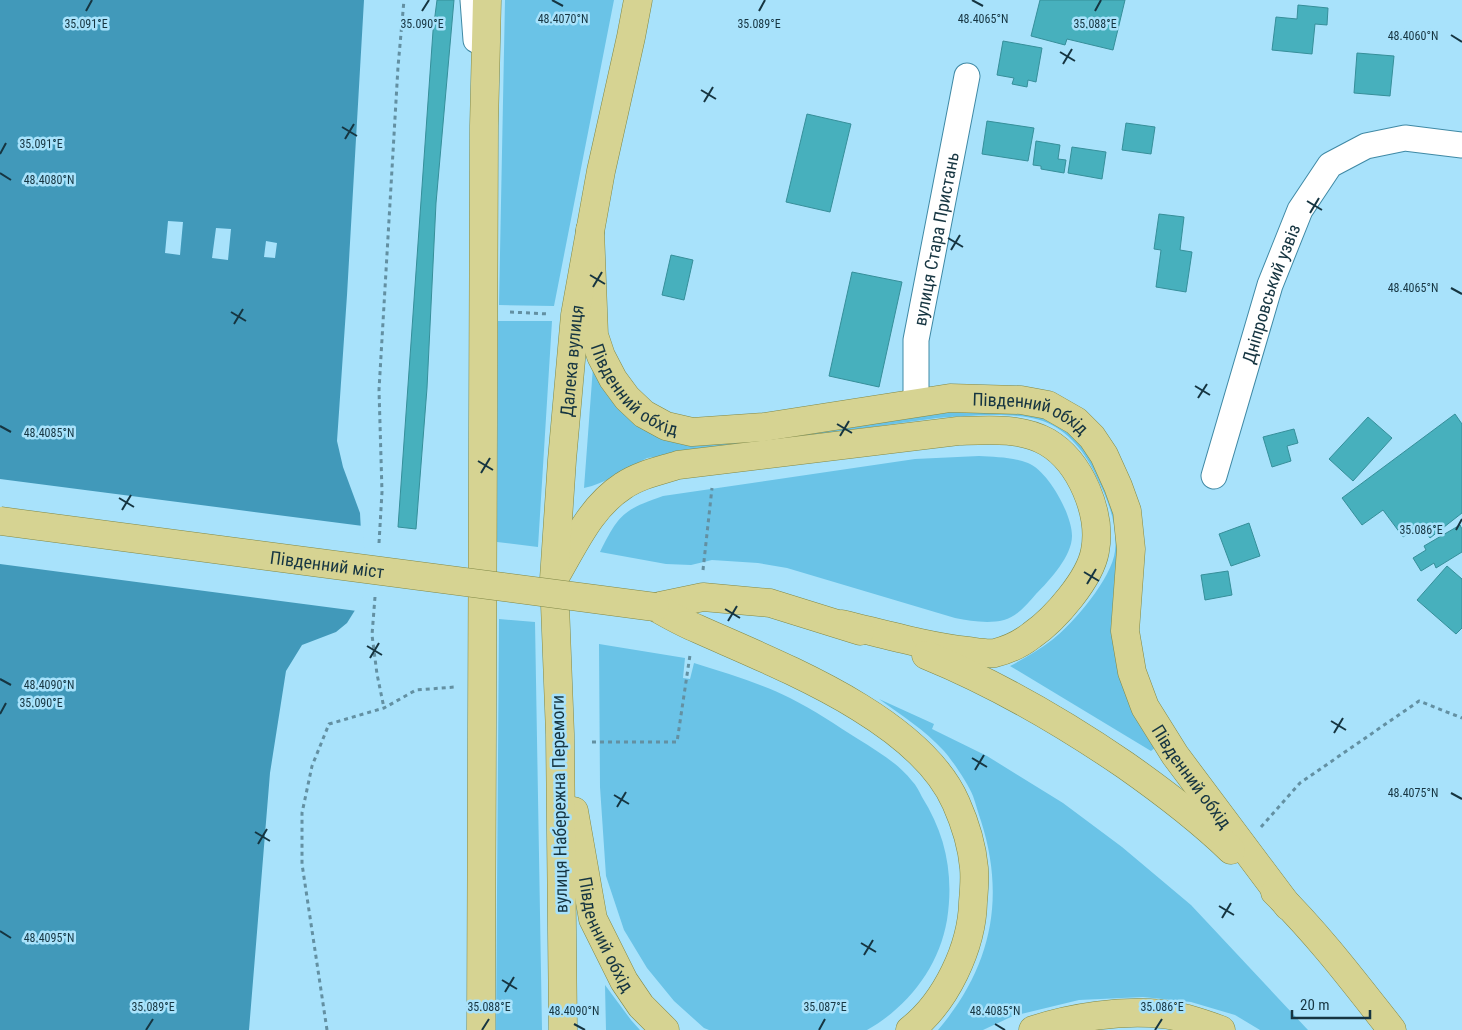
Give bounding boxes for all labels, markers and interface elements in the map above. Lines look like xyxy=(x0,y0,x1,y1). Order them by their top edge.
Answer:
text: 48.4070°N xyxy=(538,12,588,26)
text: 48.4065°N xyxy=(958,12,1008,26)
text: 35.091°E xyxy=(64,17,108,31)
text: 35.090°E xyxy=(400,17,444,31)
text: 35.089°E xyxy=(737,17,781,31)
text: 35.088°E xyxy=(1073,17,1117,31)
text: 48.4060°N xyxy=(1388,29,1438,43)
text: 35.091°E xyxy=(19,137,63,151)
street label: вулиця Стара Пристань xyxy=(909,150,963,327)
text: 48.4080°N xyxy=(24,173,74,187)
street label: Дніпровський узвіз xyxy=(1237,221,1304,366)
text: 48.4065°N xyxy=(1388,281,1438,295)
street label: Далека вулиця xyxy=(555,303,587,418)
street label: Південний обхід xyxy=(587,341,681,439)
street label: Південний обхід xyxy=(972,388,1094,439)
text: 48.4085°N xyxy=(24,426,74,440)
text: 35.086°E xyxy=(1399,523,1443,537)
street label: Південний міст xyxy=(269,546,386,582)
text: 48.4090°N xyxy=(24,678,74,692)
street label: вулиця Набережна Перемоги xyxy=(547,695,571,913)
text: 35.090°E xyxy=(19,696,63,710)
street label: Південний обхід xyxy=(1148,720,1237,832)
text: 48.4075°N xyxy=(1388,786,1438,800)
street label: Південний обхід xyxy=(575,875,639,996)
text: 48.4095°N xyxy=(24,931,74,945)
scale bar xyxy=(1292,988,1370,1020)
text: 20 m xyxy=(1300,996,1330,1014)
text: 35.089°E xyxy=(131,1000,175,1014)
text: 35.088°E xyxy=(467,1000,511,1014)
text: 35.087°E xyxy=(803,1000,847,1014)
text: 35.086°E xyxy=(1140,1000,1184,1014)
text: 48.4090°N xyxy=(549,1004,599,1018)
text: 48.4085°N xyxy=(970,1004,1020,1018)

